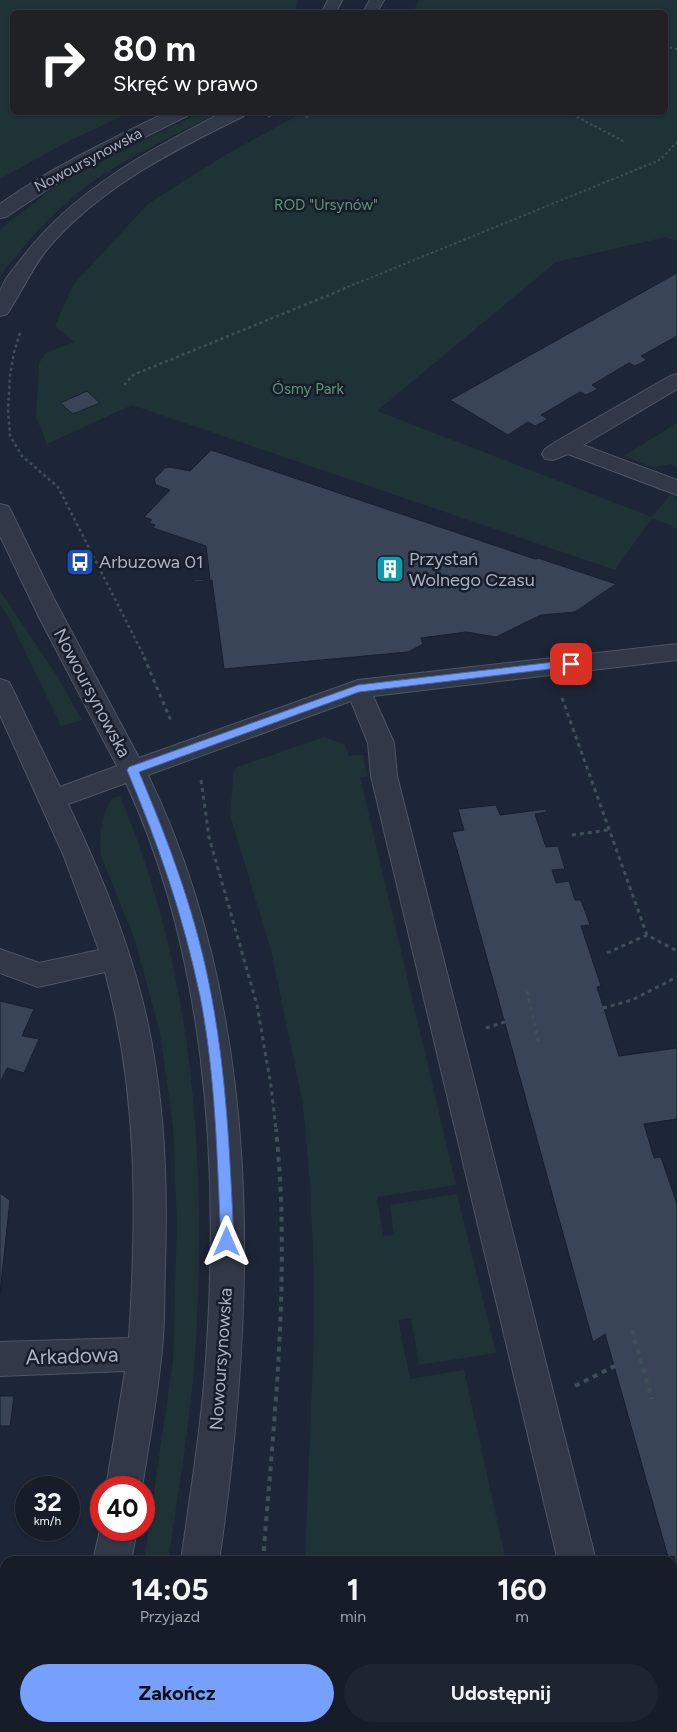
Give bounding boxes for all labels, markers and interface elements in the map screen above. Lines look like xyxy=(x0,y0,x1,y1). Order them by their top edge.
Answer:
text: 80 m xyxy=(113,28,196,70)
icon: right xyxy=(30,30,95,95)
text: Skręć w prawo xyxy=(113,70,258,97)
street label: Nowoursynowska xyxy=(31,124,145,196)
park label: ROD "Ursynów" xyxy=(274,196,378,214)
park label: Ósmy Park xyxy=(272,380,344,398)
bus stop icon: Arbuzowa 01 xyxy=(65,547,95,577)
place label: Przystań Wolnego Czasu xyxy=(409,548,535,591)
place label: Arbuzowa 01 xyxy=(99,551,203,573)
building icon: Przystań Wolnego Czasu xyxy=(375,554,405,584)
street label: Nowoursynowska xyxy=(49,625,135,761)
pin xyxy=(550,643,592,685)
icon: arrive xyxy=(557,650,585,678)
position arrow xyxy=(200,1215,252,1267)
street label: Nowoursynowska xyxy=(205,1287,237,1431)
street label: Arkadowa xyxy=(25,1341,119,1370)
speed limit sign: 40 xyxy=(90,1476,155,1541)
text: 32 xyxy=(33,1487,62,1517)
text: km/h xyxy=(34,1514,61,1528)
text: 14:05 xyxy=(131,1571,209,1608)
text: 1 xyxy=(347,1571,359,1608)
text: 160 xyxy=(497,1571,547,1608)
text: Przyjazd xyxy=(140,1607,200,1626)
text: min xyxy=(340,1607,366,1626)
text: m xyxy=(515,1607,529,1626)
button: Zakończ xyxy=(20,1664,334,1722)
button: Udostępnij xyxy=(344,1664,658,1722)

